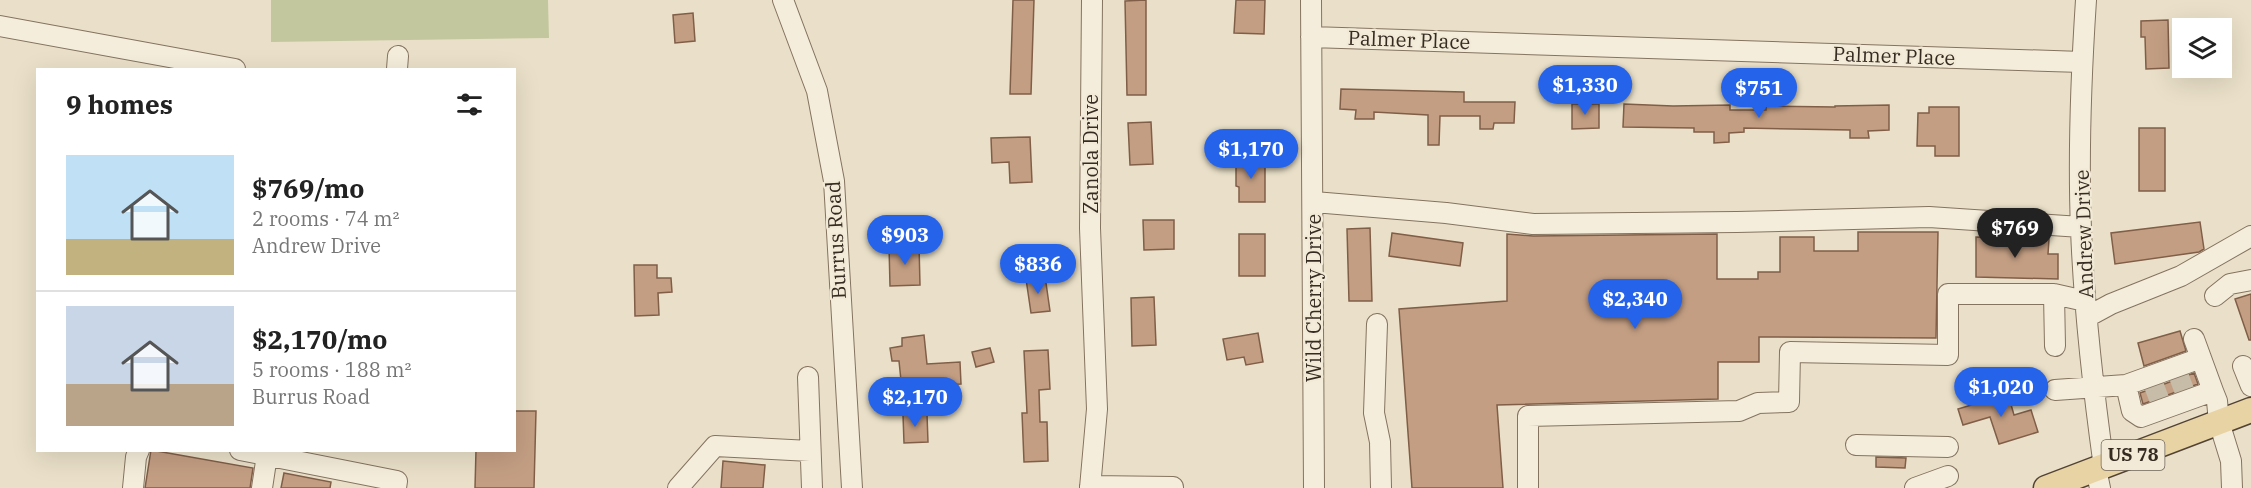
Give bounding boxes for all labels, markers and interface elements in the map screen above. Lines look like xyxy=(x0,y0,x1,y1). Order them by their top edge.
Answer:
map controls xyxy=(2172,18,2232,78)
button: layers xyxy=(2172,18,2232,78)
street label: Palmer Place xyxy=(1347,24,1471,55)
street label: Palmer Place xyxy=(1832,40,1956,71)
pin: $1,330 xyxy=(1536,65,1634,116)
pin: $751 xyxy=(1723,68,1795,119)
text: $1,330 xyxy=(1552,71,1618,98)
text: $751 xyxy=(1735,74,1783,101)
text: 9 homes xyxy=(66,87,173,121)
icon: filters xyxy=(453,88,486,121)
street label: Zanola Drive xyxy=(1077,94,1104,214)
pin: $1,170 xyxy=(1202,129,1300,180)
text: $1,170 xyxy=(1218,135,1284,162)
street label: Andrew Drive xyxy=(2068,169,2099,299)
text: $769/mo xyxy=(252,171,364,205)
icon: home xyxy=(114,179,186,251)
street label: Burrus Road xyxy=(819,180,852,300)
text: 2 rooms · 74 m² xyxy=(252,205,399,232)
pin: $769 xyxy=(1979,208,2051,259)
street label: Wild Cherry Drive xyxy=(1300,214,1327,382)
text: $769 xyxy=(1991,214,2039,241)
pin: $903 xyxy=(869,215,941,266)
text: $903 xyxy=(881,221,929,248)
text: Andrew Drive xyxy=(252,232,381,259)
pin: $836 xyxy=(1002,244,1074,295)
text: $836 xyxy=(1014,250,1062,277)
pin: $2,340 xyxy=(1586,279,1684,330)
text: $2,340 xyxy=(1602,285,1668,312)
text: $2,170/mo xyxy=(252,322,387,356)
icon: home xyxy=(114,330,186,402)
text: 5 rooms · 188 m² xyxy=(252,356,411,383)
pin: $1,020 xyxy=(1952,367,2050,418)
text: $1,020 xyxy=(1968,373,2034,400)
pin: $2,170 xyxy=(866,377,964,428)
text: Burrus Road xyxy=(252,383,370,410)
text: $2,170 xyxy=(882,383,948,410)
road number: US 78 xyxy=(2102,440,2164,470)

